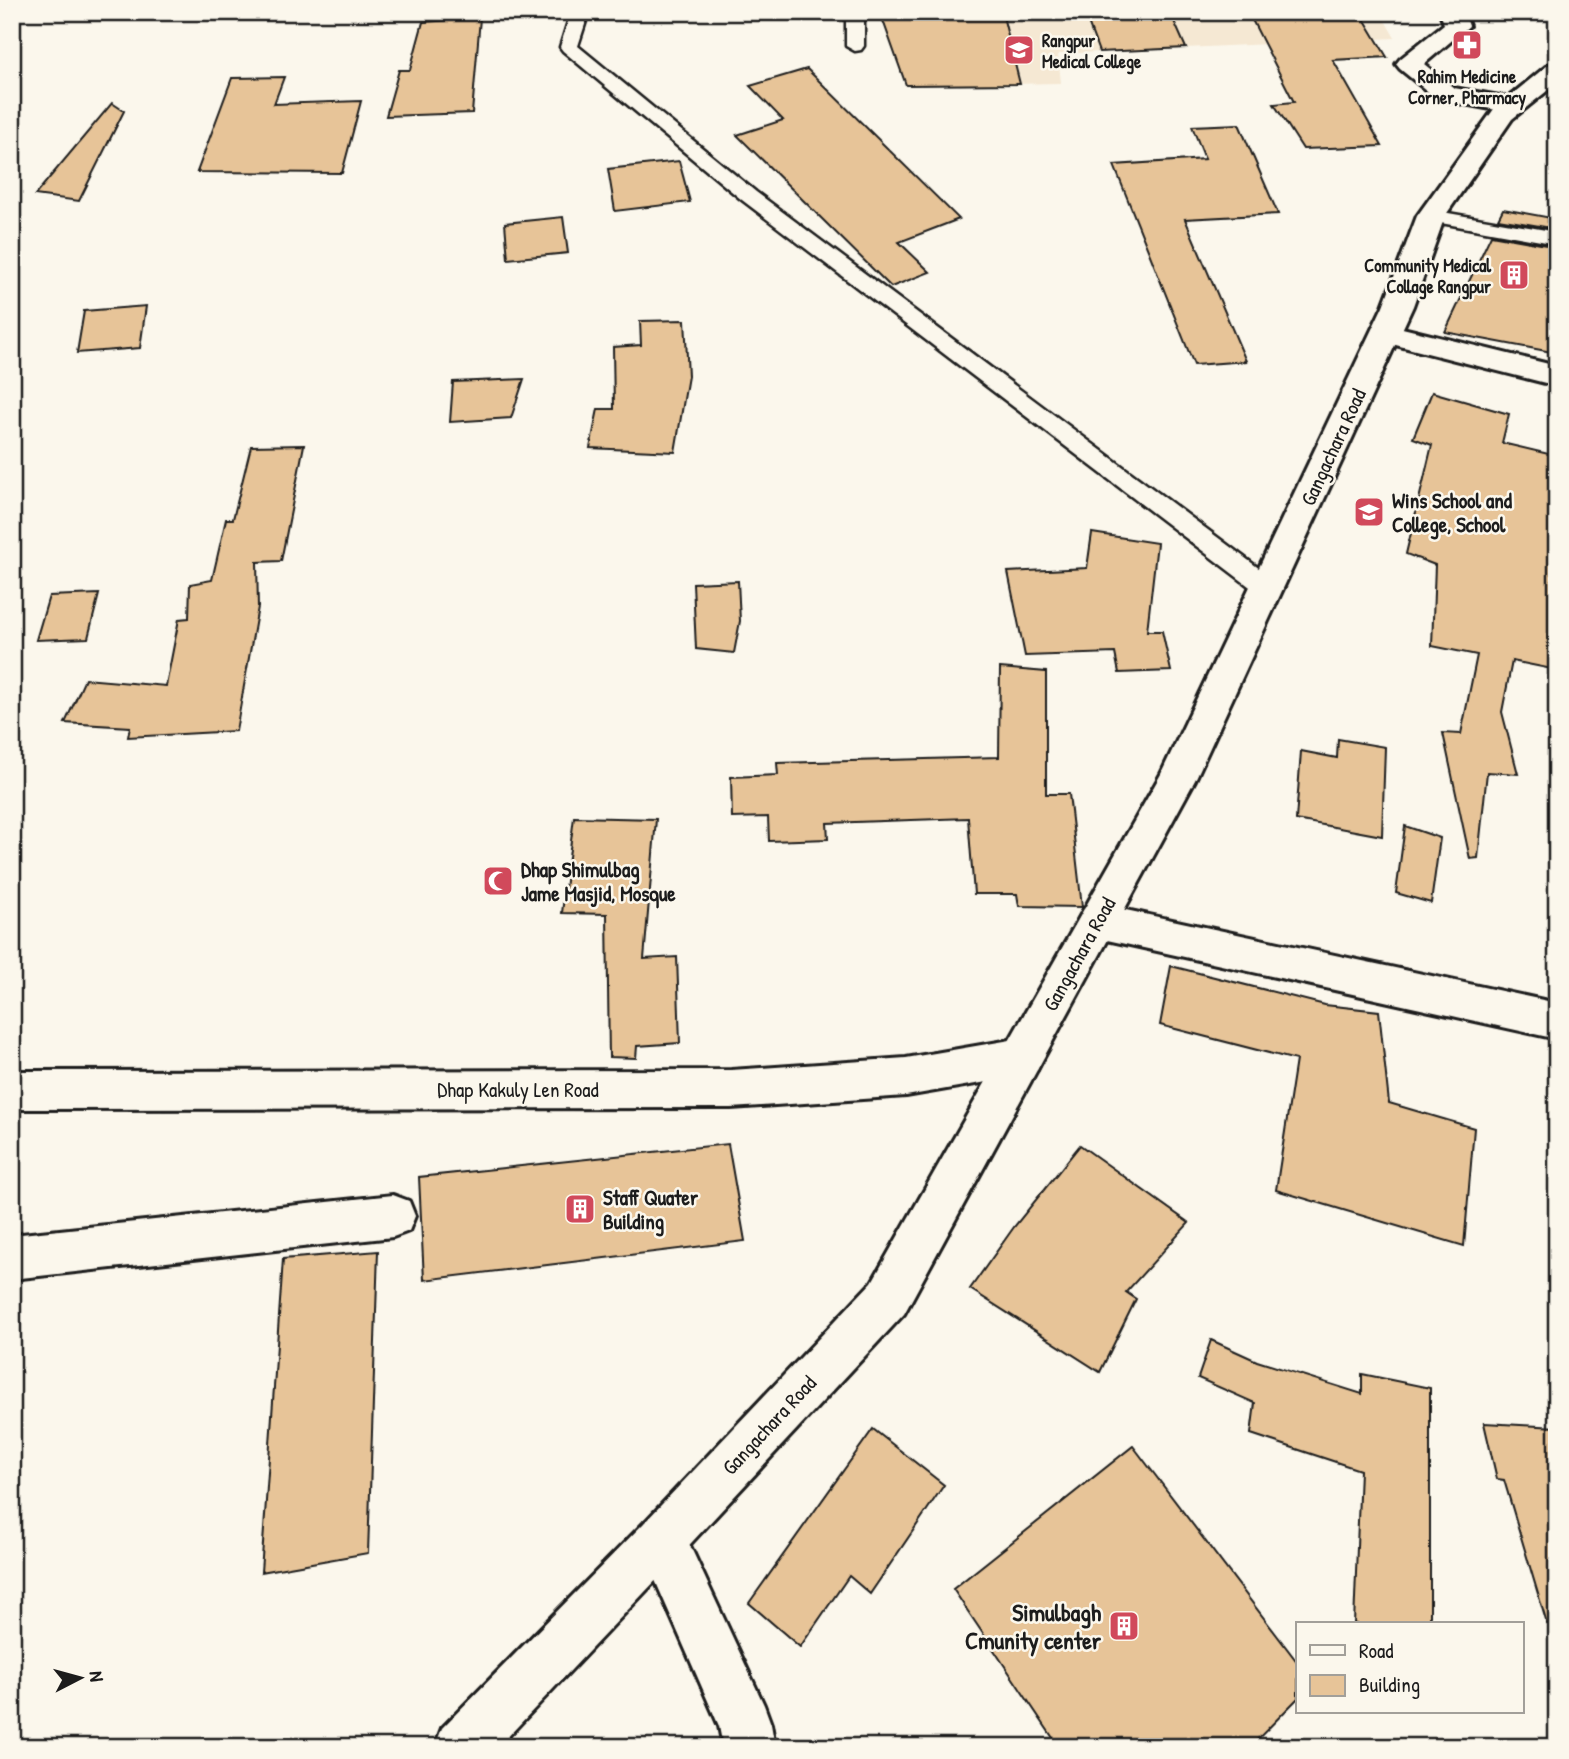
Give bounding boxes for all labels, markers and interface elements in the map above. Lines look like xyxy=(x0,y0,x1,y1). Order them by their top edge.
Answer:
place label: Rangpur Medical College xyxy=(1042,28,1142,75)
pharmacy icon: Rahim Medicine Corner, Pharmacy xyxy=(1450,28,1484,62)
school or university icon: Rangpur Medical College xyxy=(1002,33,1036,67)
place label: Rahim Medicine Corner, Pharmacy xyxy=(1408,64,1526,111)
place label: Community Medical Collage Rangpur xyxy=(1364,253,1492,300)
building icon: Community Medical Collage Rangpur xyxy=(1497,258,1531,292)
street label: Gangachara Road xyxy=(1293,384,1373,510)
place label: Wins School and College, School xyxy=(1392,486,1513,540)
school or university icon: Wins School and College, School xyxy=(1352,495,1386,529)
place label: Dhap Shimulbag Jame Masjid, Mosque xyxy=(521,855,676,909)
mosque icon: Dhap Shimulbag Jame Masjid, Mosque xyxy=(481,864,515,898)
street label: Gangachara Road xyxy=(1036,892,1122,1016)
street label: Dhap Kakuly Len Road xyxy=(437,1075,599,1104)
place label: Staff Quater Building xyxy=(603,1183,699,1237)
building icon: Staff Quater Building xyxy=(563,1192,597,1226)
street label: Gangachara Road xyxy=(715,1369,823,1481)
place label: Simulbagh Cmunity center xyxy=(965,1596,1102,1657)
building icon: Simulbagh Cmunity center xyxy=(1107,1609,1141,1643)
legend xyxy=(1296,1622,1524,1714)
text: Road xyxy=(1359,1636,1393,1665)
north arrow xyxy=(46,1644,116,1714)
text: N xyxy=(83,1670,110,1683)
text: Building xyxy=(1359,1670,1420,1699)

